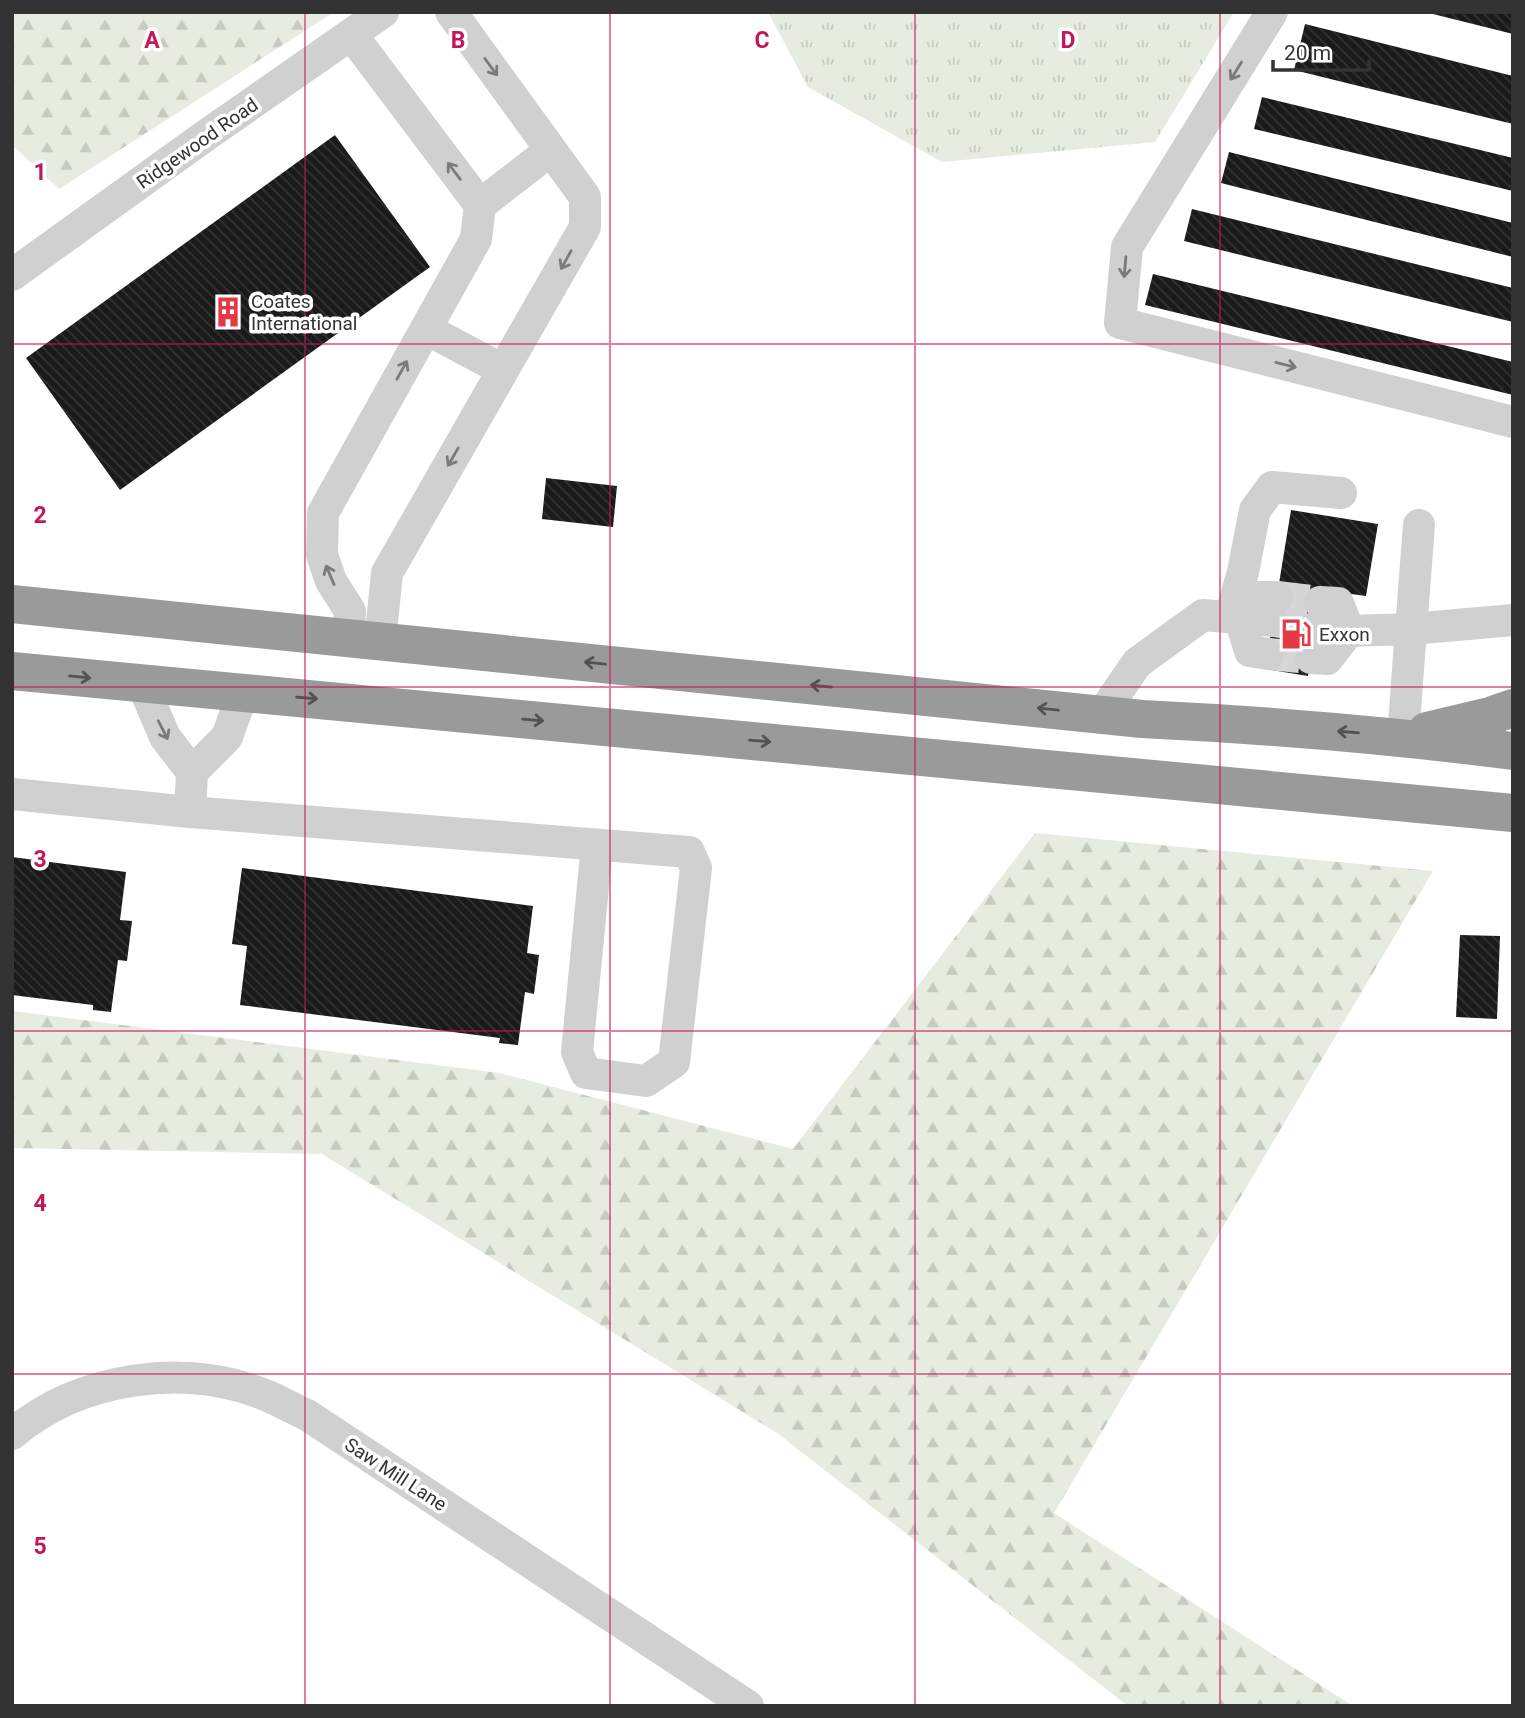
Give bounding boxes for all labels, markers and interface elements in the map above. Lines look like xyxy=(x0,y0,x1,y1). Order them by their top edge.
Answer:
text: A xyxy=(144,27,160,54)
text: B xyxy=(451,27,465,54)
text: C xyxy=(754,27,770,54)
text: D xyxy=(1061,27,1075,54)
scale bar xyxy=(1273,28,1369,72)
text: 20 m xyxy=(1284,41,1331,65)
one-way arrow xyxy=(483,58,498,77)
one-way arrow xyxy=(1229,60,1243,80)
street label: Ridgewood Road xyxy=(132,93,262,194)
text: 1 xyxy=(33,159,47,186)
one-way arrow xyxy=(447,161,462,180)
one-way arrow xyxy=(559,249,573,269)
one-way arrow xyxy=(1118,255,1131,278)
place label: Coates International xyxy=(251,290,357,335)
building icon: Coates International xyxy=(211,295,245,329)
one-way arrow xyxy=(1274,359,1297,372)
one-way arrow xyxy=(395,360,409,380)
one-way arrow xyxy=(446,446,459,467)
text: 2 xyxy=(33,502,47,529)
one-way arrow xyxy=(323,565,336,587)
fuel station icon: Exxon xyxy=(1279,617,1313,651)
place label: Exxon xyxy=(1319,623,1370,646)
one-way arrow xyxy=(584,657,607,670)
one-way arrow xyxy=(68,671,91,684)
one-way arrow xyxy=(810,679,833,692)
one-way arrow xyxy=(295,692,318,705)
one-way arrow xyxy=(1037,702,1059,715)
one-way arrow xyxy=(521,714,544,727)
one-way arrow xyxy=(157,719,171,740)
one-way arrow xyxy=(1337,725,1359,738)
one-way arrow xyxy=(748,735,770,748)
text: 3 xyxy=(33,846,47,873)
text: 4 xyxy=(33,1190,47,1217)
street label: Saw Mill Lane xyxy=(340,1433,451,1516)
text: 5 xyxy=(33,1533,47,1560)

